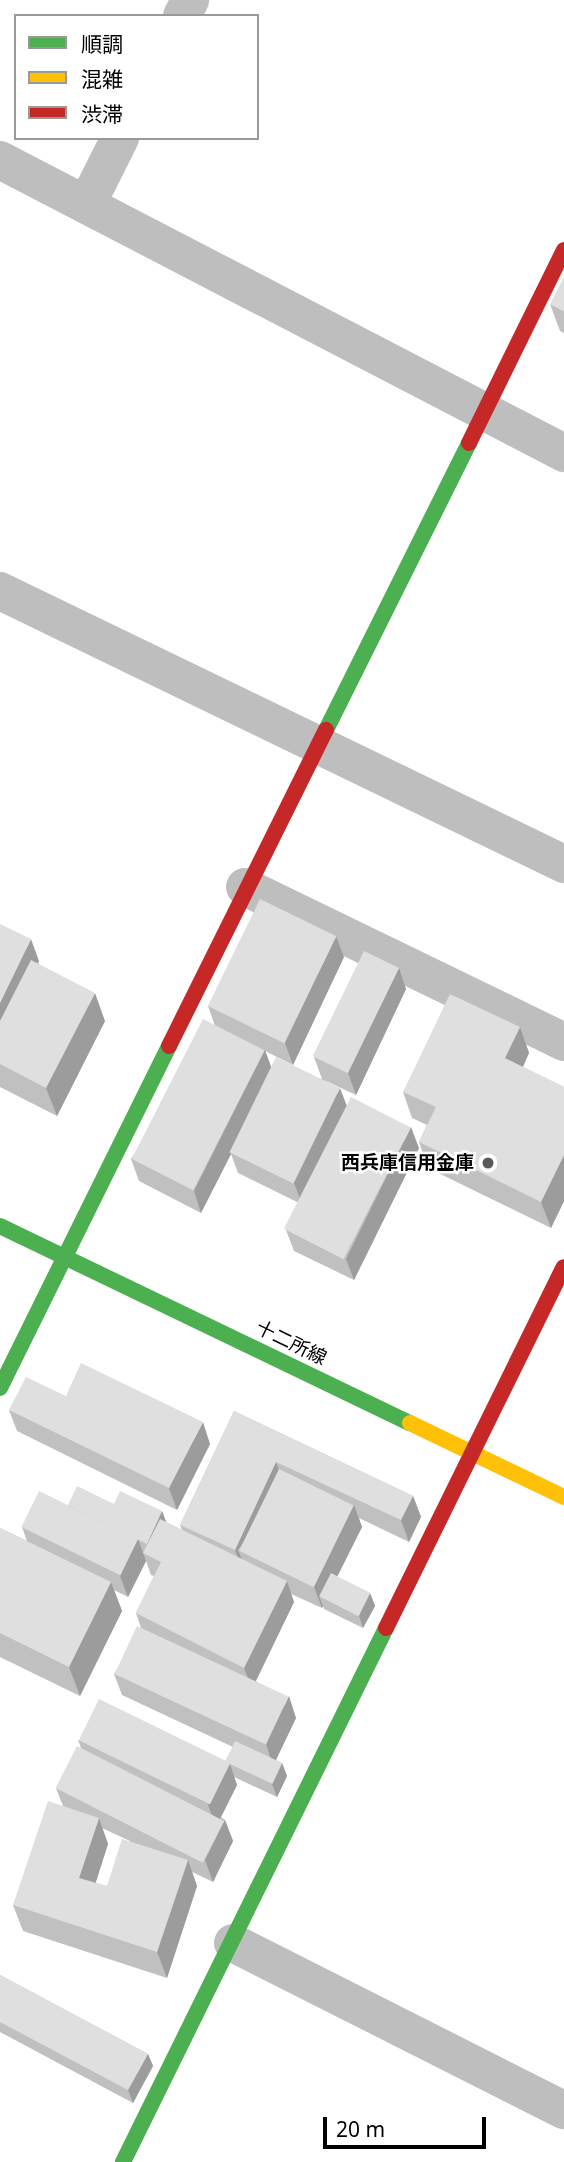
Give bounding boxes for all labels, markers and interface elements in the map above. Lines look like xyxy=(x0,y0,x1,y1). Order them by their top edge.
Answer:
legend xyxy=(14,14,259,140)
text: 順調 xyxy=(81,30,123,58)
text: 混雑 xyxy=(81,65,123,93)
text: 渋滞 xyxy=(81,100,123,128)
place label: 西兵庫信用金庫 xyxy=(341,1152,474,1174)
marker: 西兵庫信用金庫 xyxy=(480,1155,496,1171)
street label: 十二所線 xyxy=(252,1316,330,1370)
scale bar xyxy=(326,2102,489,2146)
text: 20 m xyxy=(336,2115,385,2143)

